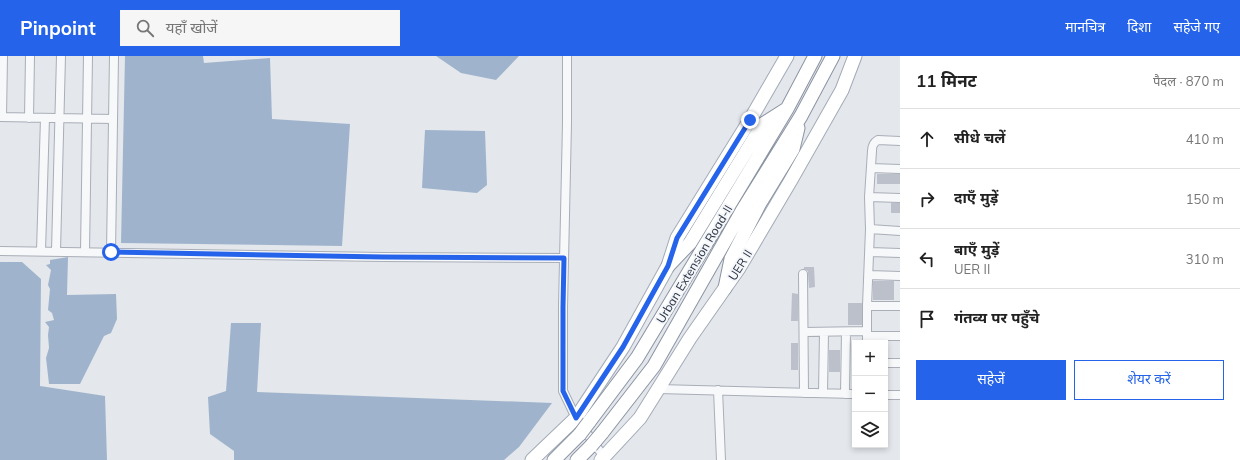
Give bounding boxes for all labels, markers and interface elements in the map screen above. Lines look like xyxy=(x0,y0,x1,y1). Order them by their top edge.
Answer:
search box xyxy=(120,10,400,46)
text: Pinpoint xyxy=(20,16,96,40)
icon: search xyxy=(134,17,156,39)
text: यहाँ खोजें xyxy=(166,18,217,37)
text: मानचित्र xyxy=(1065,18,1105,36)
text: दिशा xyxy=(1127,18,1151,36)
text: सहेजे गए xyxy=(1173,18,1220,36)
text: 11 मिनट xyxy=(916,70,977,91)
text: पैदल · 870 m xyxy=(1153,73,1224,89)
route end xyxy=(741,111,759,129)
icon: ahead xyxy=(916,128,938,150)
text: सीधे चलें xyxy=(954,128,1005,147)
text: 410 m xyxy=(1186,131,1224,147)
icon: right xyxy=(916,188,938,210)
text: दाएँ मुड़ें xyxy=(954,188,998,207)
text: 150 m xyxy=(1186,191,1224,207)
street label: Urban Extension Road-II xyxy=(653,202,735,326)
text: बाएँ मुड़ें xyxy=(954,240,999,259)
route start xyxy=(102,243,120,261)
street label: UER II xyxy=(725,247,755,283)
icon: left xyxy=(916,248,938,270)
text: 310 m xyxy=(1186,251,1224,267)
text: UER II xyxy=(954,261,990,277)
icon: arrive xyxy=(916,308,938,330)
text: गंतव्य पर पहुँचे xyxy=(954,308,1039,327)
map controls xyxy=(852,340,888,448)
button: + xyxy=(852,340,888,376)
button: सहेजें xyxy=(916,360,1066,400)
button: शेयर करें xyxy=(1074,360,1224,400)
button: − xyxy=(852,376,888,412)
button: layers xyxy=(852,412,888,448)

